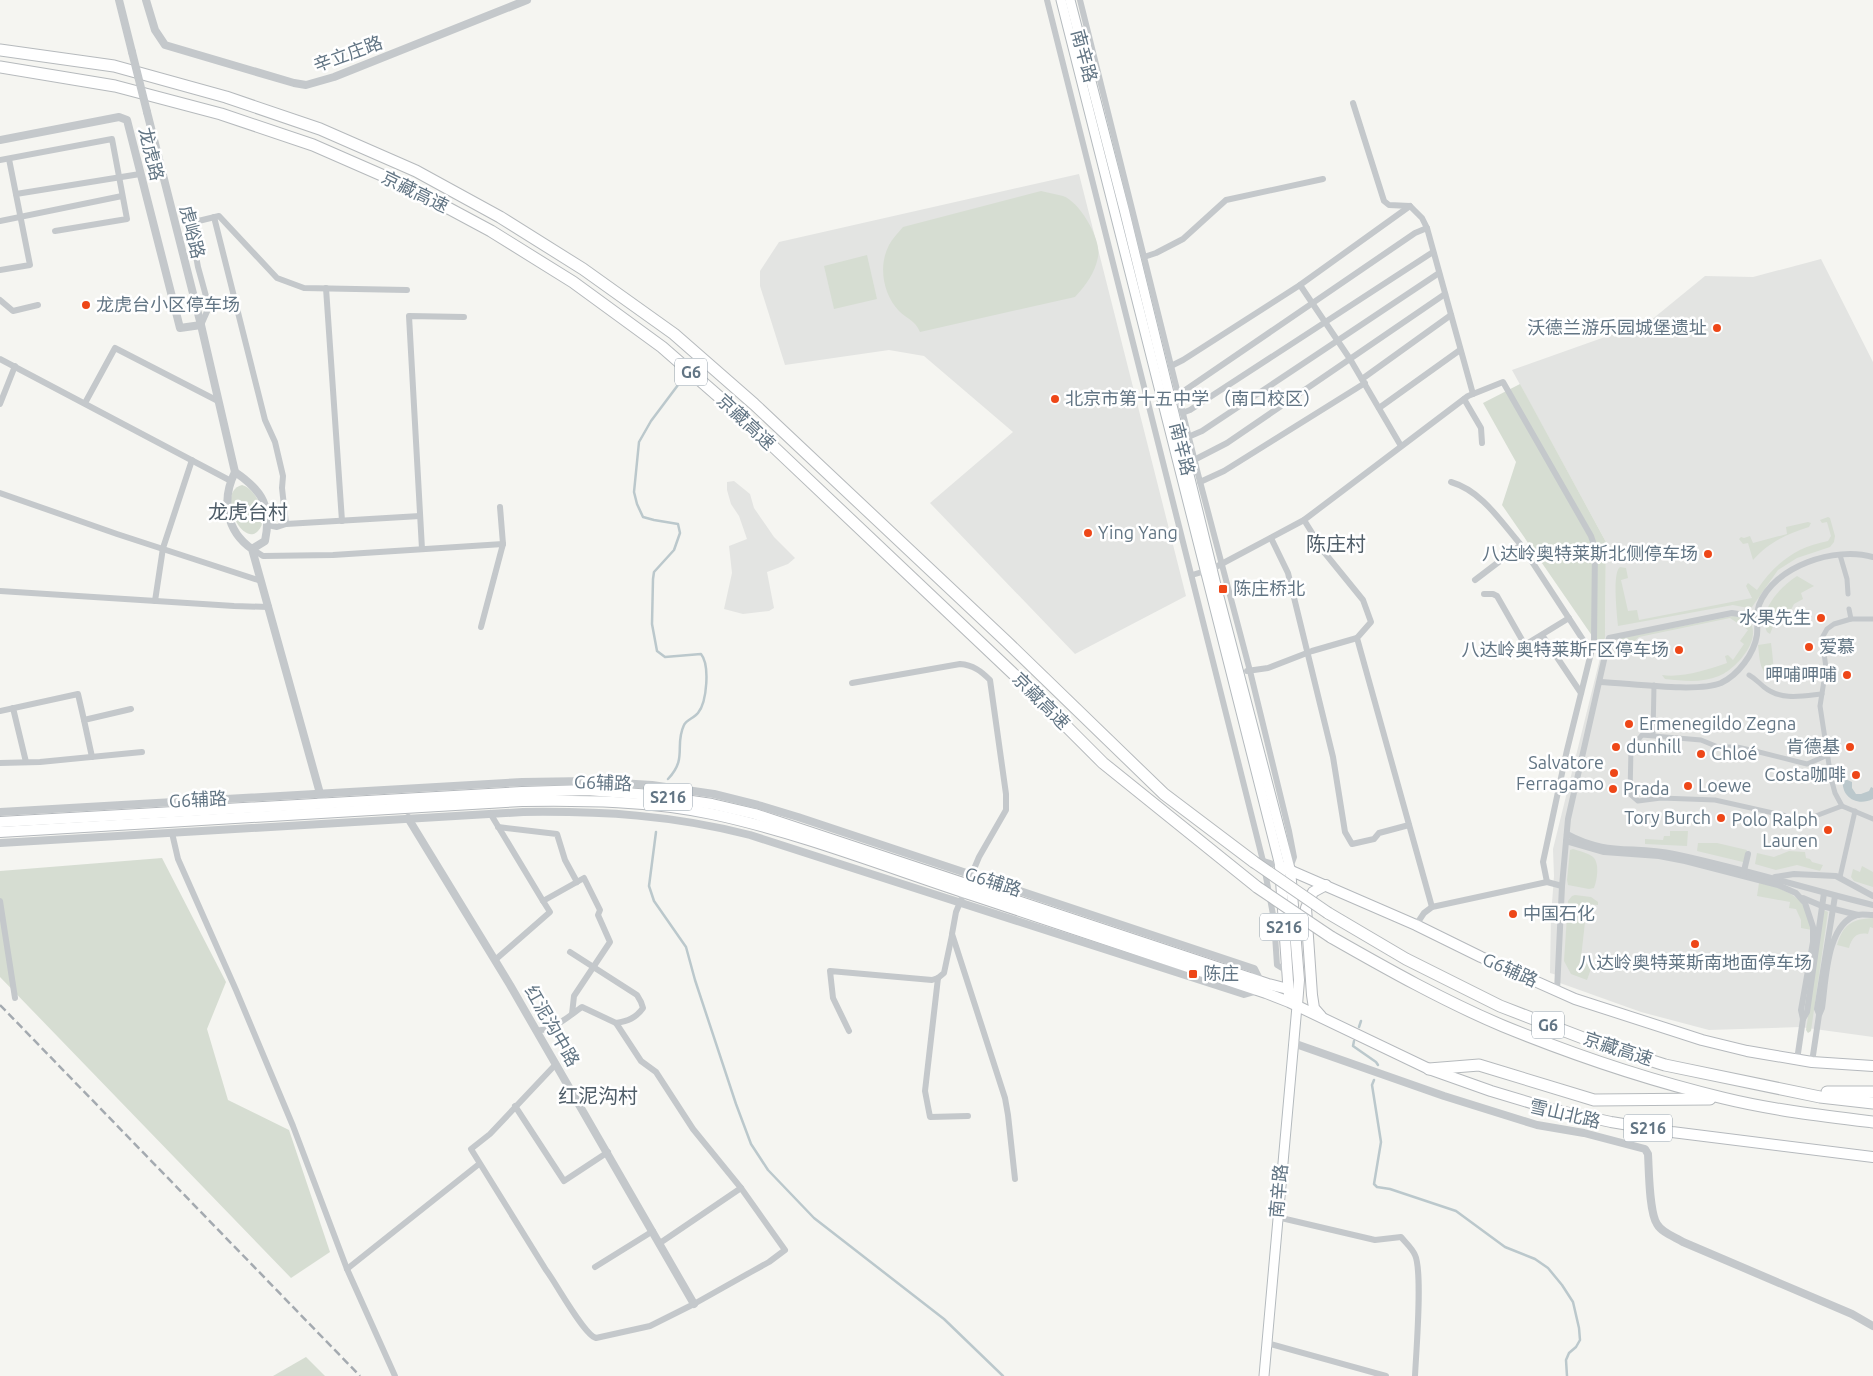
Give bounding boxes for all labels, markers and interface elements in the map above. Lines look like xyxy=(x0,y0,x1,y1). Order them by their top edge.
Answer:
street label: 南辛路 xyxy=(1068,27,1102,84)
street label: 辛立庄路 xyxy=(310,31,385,75)
street label: 龙虎路 xyxy=(136,125,168,182)
street label: 京藏高速 xyxy=(379,166,452,216)
street label: 虎峪路 xyxy=(177,203,209,260)
place label: 龙虎台小区停车场 xyxy=(96,294,240,314)
marker: 龙虎台小区停车场 xyxy=(80,299,92,311)
place label: 沃德兰游乐园城堡遗址 xyxy=(1527,317,1707,337)
marker: 沃德兰游乐园城堡遗址 xyxy=(1711,322,1723,334)
road number: G6 xyxy=(675,358,707,386)
place label: 北京市第十五中学 （南口校区） xyxy=(1065,388,1321,408)
street label: 京藏高速 xyxy=(714,389,780,453)
marker: 北京市第十五中学 （南口校区） xyxy=(1049,393,1061,405)
street label: 南辛路 xyxy=(1167,420,1199,477)
district label: 龙虎台村 xyxy=(208,500,288,523)
place label: Ying Yang xyxy=(1098,522,1178,542)
marker: Ying Yang xyxy=(1082,527,1094,539)
district label: 陈庄村 xyxy=(1306,532,1366,555)
place label: 八达岭奥特莱斯北侧停车场 xyxy=(1482,543,1698,563)
marker: 八达岭奥特莱斯北侧停车场 xyxy=(1702,548,1714,560)
place label: 陈庄桥北 xyxy=(1233,578,1305,598)
marker: 陈庄桥北 xyxy=(1217,583,1229,595)
place label: 水果先生 xyxy=(1739,607,1811,627)
marker: 水果先生 xyxy=(1815,612,1827,624)
place label: 爱慕 xyxy=(1819,636,1855,656)
place label: 八达岭奥特莱斯F区停车场 xyxy=(1462,639,1669,659)
marker: 爱慕 xyxy=(1803,641,1815,653)
marker: 八达岭奥特莱斯F区停车场 xyxy=(1673,644,1685,656)
place label: 呷哺呷哺 xyxy=(1765,664,1837,684)
street label: 京藏高速 xyxy=(1009,668,1074,733)
marker: 呷哺呷哺 xyxy=(1841,669,1853,681)
place label: Ermenegildo Zegna xyxy=(1639,713,1796,733)
marker: Ermenegildo Zegna xyxy=(1623,718,1635,730)
place label: dunhill xyxy=(1626,736,1681,756)
place label: 肯德基 xyxy=(1786,736,1840,756)
marker: dunhill xyxy=(1610,741,1622,753)
marker: 肯德基 xyxy=(1844,741,1856,753)
place label: Chloé xyxy=(1711,743,1758,763)
marker: Chloé xyxy=(1695,748,1707,760)
place label: Salvatore Ferragamo xyxy=(1516,752,1604,793)
place label: Costa咖啡 xyxy=(1764,764,1846,784)
marker: Salvatore Ferragamo xyxy=(1608,767,1620,779)
marker: Costa咖啡 xyxy=(1850,769,1862,781)
street label: G6辅路 xyxy=(574,771,632,793)
place label: Loewe xyxy=(1698,775,1752,795)
place label: Prada xyxy=(1623,778,1670,798)
marker: Loewe xyxy=(1682,780,1694,792)
marker: Prada xyxy=(1607,783,1619,795)
road number: S216 xyxy=(644,784,692,810)
street label: G6辅路 xyxy=(168,787,227,811)
place label: Tory Burch xyxy=(1624,807,1711,827)
place label: Polo Ralph Lauren xyxy=(1732,809,1818,850)
marker: Tory Burch xyxy=(1715,812,1727,824)
marker: Polo Ralph Lauren xyxy=(1822,824,1834,836)
street label: G6辅路 xyxy=(963,863,1024,900)
place label: 中国石化 xyxy=(1523,903,1595,923)
marker: 中国石化 xyxy=(1507,908,1519,920)
road number: S216 xyxy=(1260,914,1308,940)
marker: 八达岭奥特莱斯南地面停车场 xyxy=(1689,938,1701,950)
street label: G6辅路 xyxy=(1480,948,1541,990)
place label: 八达岭奥特莱斯南地面停车场 xyxy=(1578,952,1812,972)
place label: 陈庄 xyxy=(1203,963,1239,983)
marker: 陈庄 xyxy=(1187,968,1199,980)
street label: 红泥沟中路 xyxy=(522,982,584,1069)
road number: G6 xyxy=(1532,1012,1564,1038)
street label: 京藏高速 xyxy=(1581,1027,1656,1069)
district label: 红泥沟村 xyxy=(558,1084,638,1107)
street label: 雪山北路 xyxy=(1528,1095,1603,1131)
road number: S216 xyxy=(1624,1114,1672,1142)
street label: 南辛路 xyxy=(1266,1163,1290,1219)

